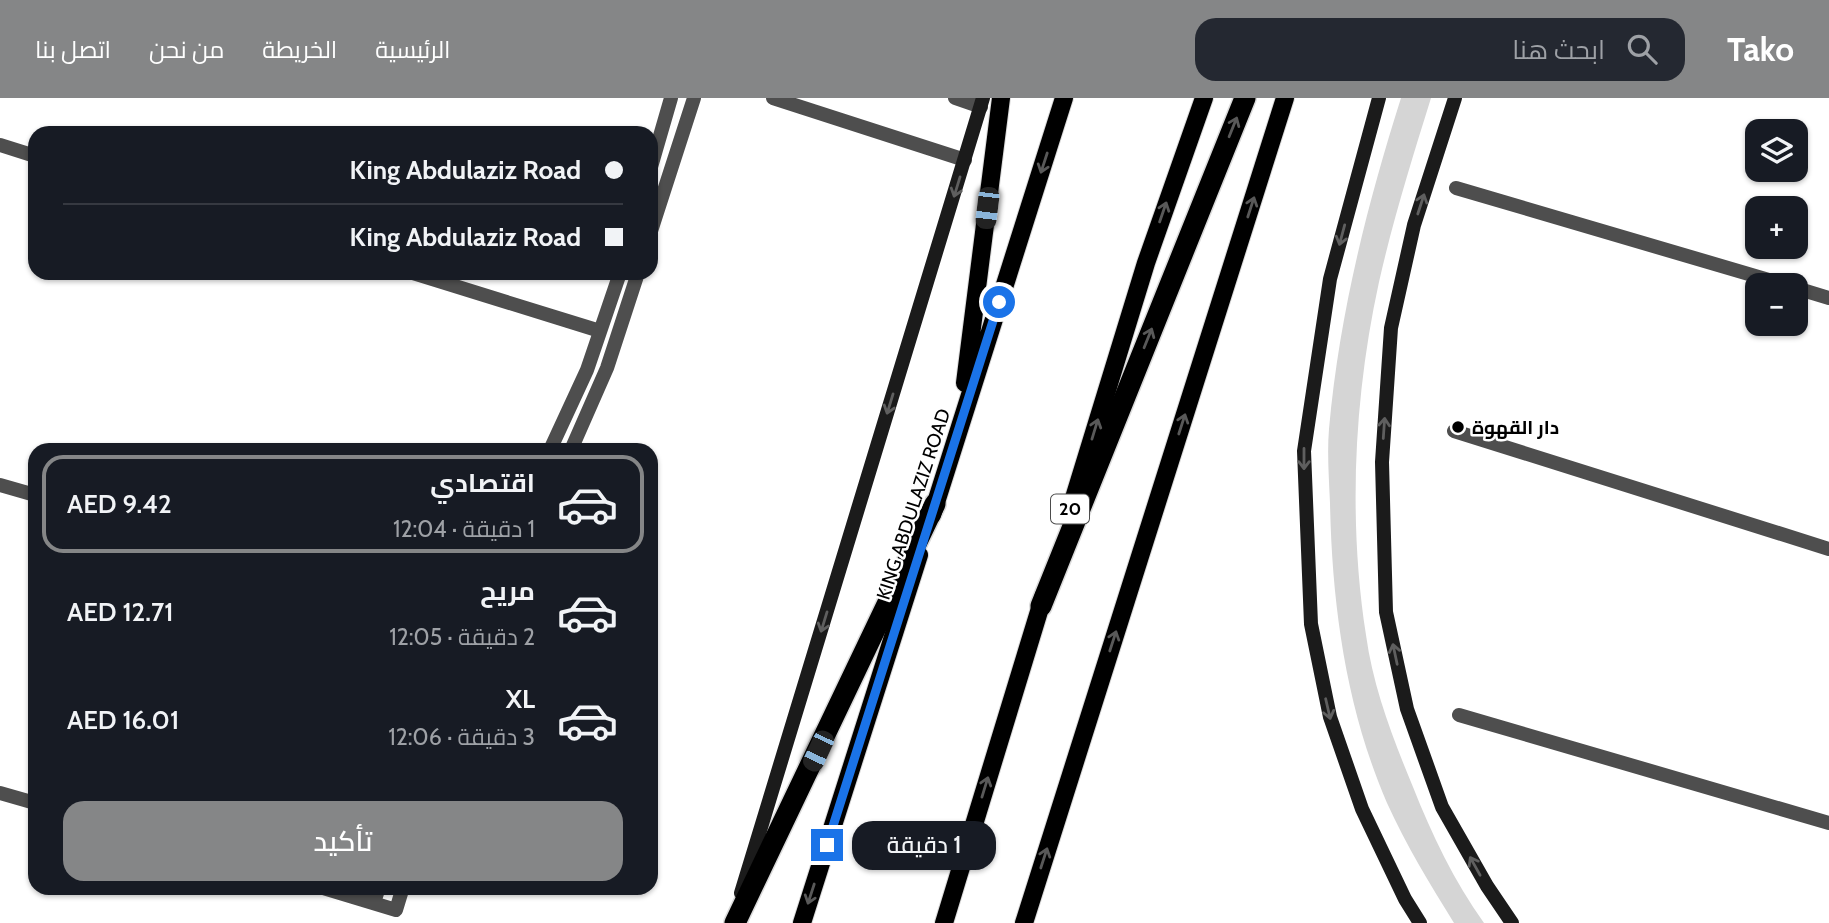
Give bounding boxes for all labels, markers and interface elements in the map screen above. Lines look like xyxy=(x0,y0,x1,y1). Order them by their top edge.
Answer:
search box xyxy=(1195,18,1685,81)
text: Tako xyxy=(1727,29,1794,69)
icon: search xyxy=(1623,30,1661,68)
text: ابحث هنا xyxy=(1512,34,1605,66)
text: اتصل بنا xyxy=(35,35,111,64)
text: من نحن xyxy=(149,35,224,64)
text: الخريطة xyxy=(262,35,337,64)
text: الرئيسية xyxy=(375,35,451,64)
one-way arrow xyxy=(1228,117,1241,139)
map controls xyxy=(1745,119,1808,336)
button: layers xyxy=(1745,119,1808,182)
one-way arrow xyxy=(1036,152,1049,174)
text: King Abdulaziz Road xyxy=(349,154,581,186)
one-way arrow xyxy=(949,175,962,197)
car xyxy=(975,186,1000,230)
one-way arrow xyxy=(1415,193,1428,215)
button: + xyxy=(1745,196,1808,259)
one-way arrow xyxy=(1245,197,1258,219)
one-way arrow xyxy=(1158,202,1171,224)
text: King Abdulaziz Road xyxy=(349,221,581,253)
one-way arrow xyxy=(1335,223,1348,246)
button: − xyxy=(1745,273,1808,336)
route start xyxy=(983,286,1015,318)
one-way arrow xyxy=(1143,328,1156,350)
one-way arrow xyxy=(883,393,895,415)
street label: KING ABDULAZIZ ROAD xyxy=(872,406,955,602)
one-way arrow xyxy=(1177,414,1189,436)
place label: دار القهوة xyxy=(1472,416,1559,439)
one-way arrow xyxy=(1378,417,1391,439)
one-way arrow xyxy=(1089,419,1102,441)
marker: دار القهوة xyxy=(1450,419,1466,435)
one-way arrow xyxy=(1297,447,1311,470)
text: اقتصادي xyxy=(430,467,535,499)
icon: car xyxy=(556,473,619,536)
text: AED 9.42 xyxy=(67,488,172,520)
road number: 20 xyxy=(1051,494,1089,524)
text: 1 دقيقة · 12:04 xyxy=(393,515,535,543)
text: مريح xyxy=(480,575,535,607)
icon: car xyxy=(556,581,619,644)
text: AED 12.71 xyxy=(67,596,173,628)
one-way arrow xyxy=(816,611,829,633)
text: 2 دقيقة · 12:05 xyxy=(389,623,535,651)
one-way arrow xyxy=(1107,630,1120,652)
one-way arrow xyxy=(1388,643,1402,666)
text: XL xyxy=(506,683,535,715)
icon: car xyxy=(556,689,619,752)
one-way arrow xyxy=(1322,697,1336,720)
text: AED 16.01 xyxy=(67,704,179,736)
text: 3 دقيقة · 12:06 xyxy=(388,723,535,751)
car xyxy=(800,728,837,774)
one-way arrow xyxy=(980,777,993,799)
button: تأكيد xyxy=(63,801,623,881)
callout: 1 دقيقة xyxy=(852,820,995,870)
route end xyxy=(811,829,843,861)
text: 1 دقيقة xyxy=(887,831,961,859)
one-way arrow xyxy=(1039,847,1052,869)
one-way arrow xyxy=(1468,856,1482,876)
one-way arrow xyxy=(804,882,817,904)

